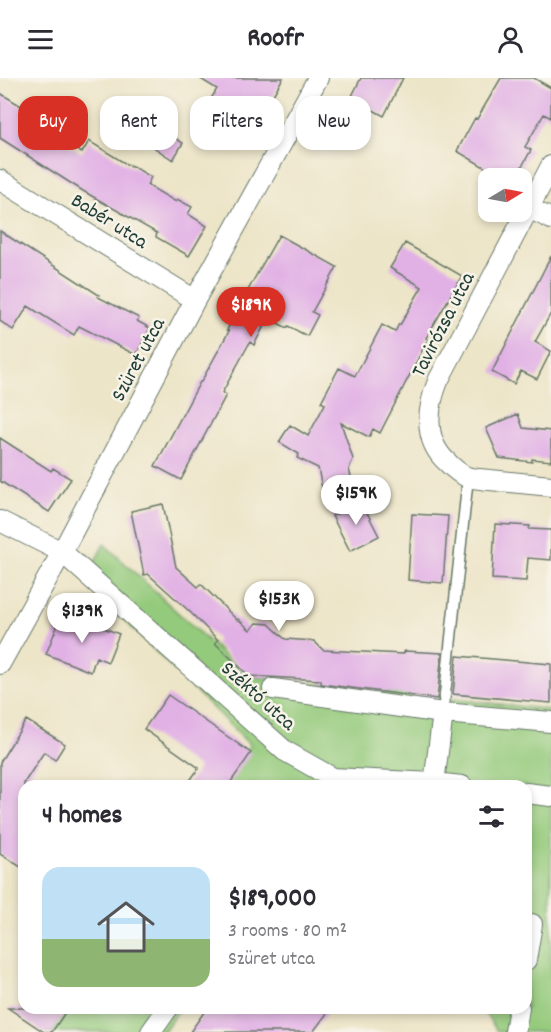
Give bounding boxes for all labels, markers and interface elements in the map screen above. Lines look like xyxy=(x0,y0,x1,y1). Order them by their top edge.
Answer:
text: Roofr xyxy=(247,20,304,59)
icon: menu xyxy=(24,23,57,56)
icon: person xyxy=(494,23,527,56)
chip: Buy xyxy=(18,96,88,150)
chip: Rent xyxy=(100,96,178,150)
chip: Filters xyxy=(190,96,284,150)
chip: New xyxy=(296,96,371,150)
north arrow xyxy=(478,168,532,222)
map controls xyxy=(478,168,532,222)
street label: Babér utca xyxy=(64,187,154,259)
street label: Tavirózsa utca xyxy=(405,266,485,383)
pin: $189K xyxy=(209,287,293,338)
text: $189K xyxy=(231,292,271,320)
street label: Szüret utca xyxy=(105,312,175,408)
pin: $159K xyxy=(314,475,398,526)
text: $159K xyxy=(335,480,377,508)
pin: $153K xyxy=(237,581,321,632)
text: $153K xyxy=(258,586,300,614)
pin: $139K xyxy=(40,593,124,644)
text: $139K xyxy=(61,598,103,626)
street label: Széktó utca xyxy=(213,655,302,740)
text: 4 homes xyxy=(42,798,122,835)
icon: filters xyxy=(475,800,508,833)
text: $189,000 xyxy=(228,881,317,918)
icon: home xyxy=(90,891,162,963)
text: 3 rooms · 80 m² xyxy=(228,918,347,946)
text: Szüret utca xyxy=(228,946,315,974)

